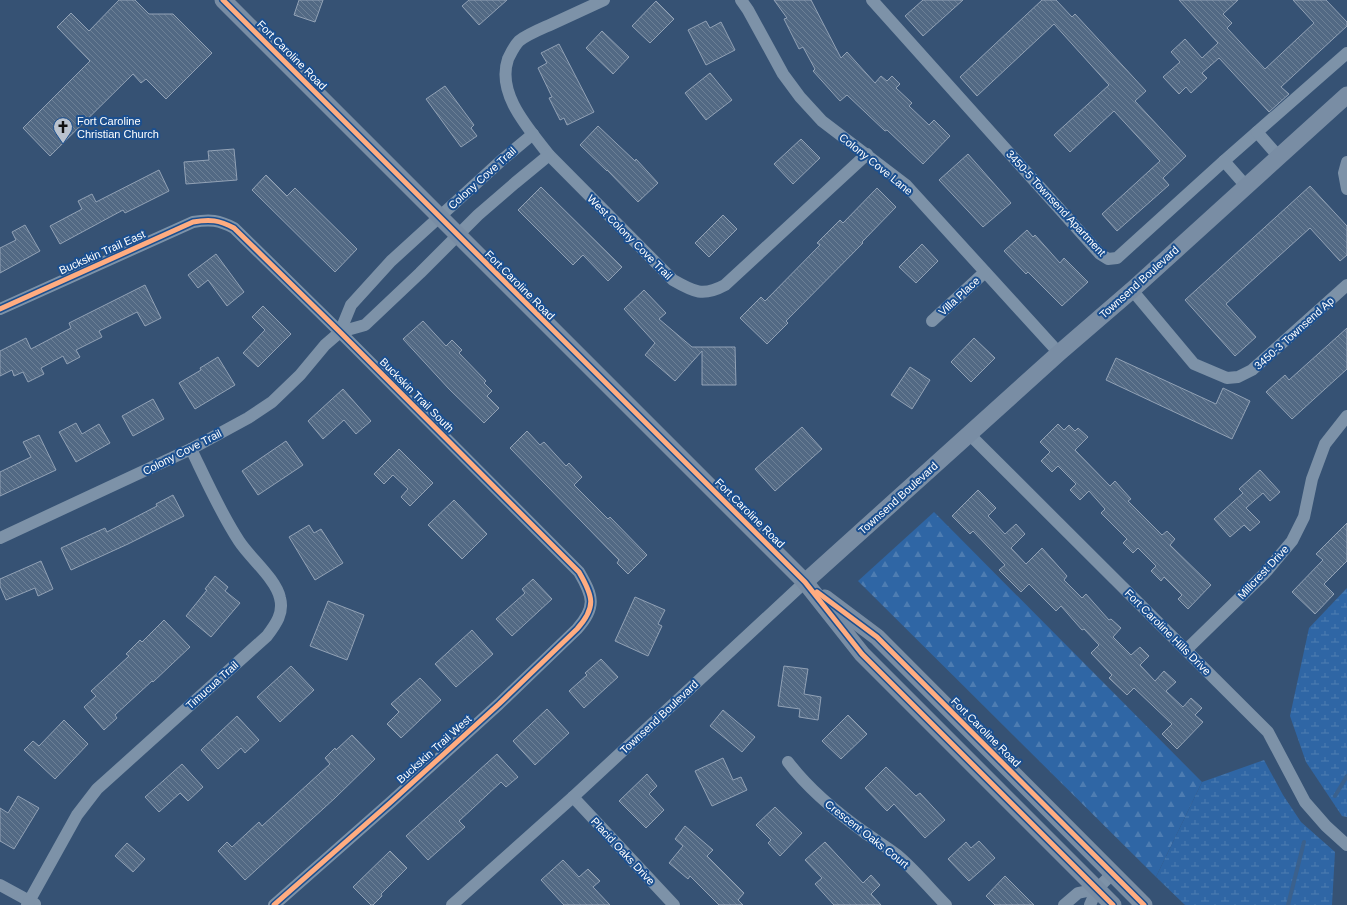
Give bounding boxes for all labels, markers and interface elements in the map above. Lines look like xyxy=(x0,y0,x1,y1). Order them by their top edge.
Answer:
street label: Fort Caroline Road xyxy=(255,18,329,92)
place label: Fort Caroline Christian Church xyxy=(77,115,159,140)
church icon: Fort Caroline Christian Church xyxy=(52,116,74,144)
street label: Colony Cove Lane xyxy=(837,131,915,197)
street label: Colony Cove Trail xyxy=(446,144,518,212)
street label: 3450-5 Townsend Apartment xyxy=(1004,148,1108,258)
street label: West Colony Cove Trail xyxy=(585,192,675,282)
street label: Buckskin Trail East xyxy=(57,228,147,276)
street label: Townsend Boulevard xyxy=(1097,243,1181,321)
street label: Fort Caroline Road xyxy=(483,248,557,322)
street label: Villa Place xyxy=(936,274,982,318)
street label: 3450-3 Townsend Ap xyxy=(1252,294,1336,372)
street label: Buckskin Trail South xyxy=(378,356,456,434)
street label: Colony Cove Trail xyxy=(141,427,223,477)
street label: Townsend Boulevard xyxy=(856,459,940,537)
street label: Fort Caroline Road xyxy=(713,476,787,550)
street label: Millcrest Drive xyxy=(1235,543,1291,601)
street label: Fort Caroline Hills Drive xyxy=(1123,587,1213,677)
street label: Timucua Trail xyxy=(184,659,240,711)
street label: Townsend Boulevard xyxy=(618,678,700,756)
street label: Fort Caroline Road xyxy=(949,695,1023,769)
street label: Buckskin Trail West xyxy=(394,712,474,786)
street label: Crescent Oaks Court xyxy=(823,798,911,870)
street label: Placid Oaks Drive xyxy=(589,815,657,887)

